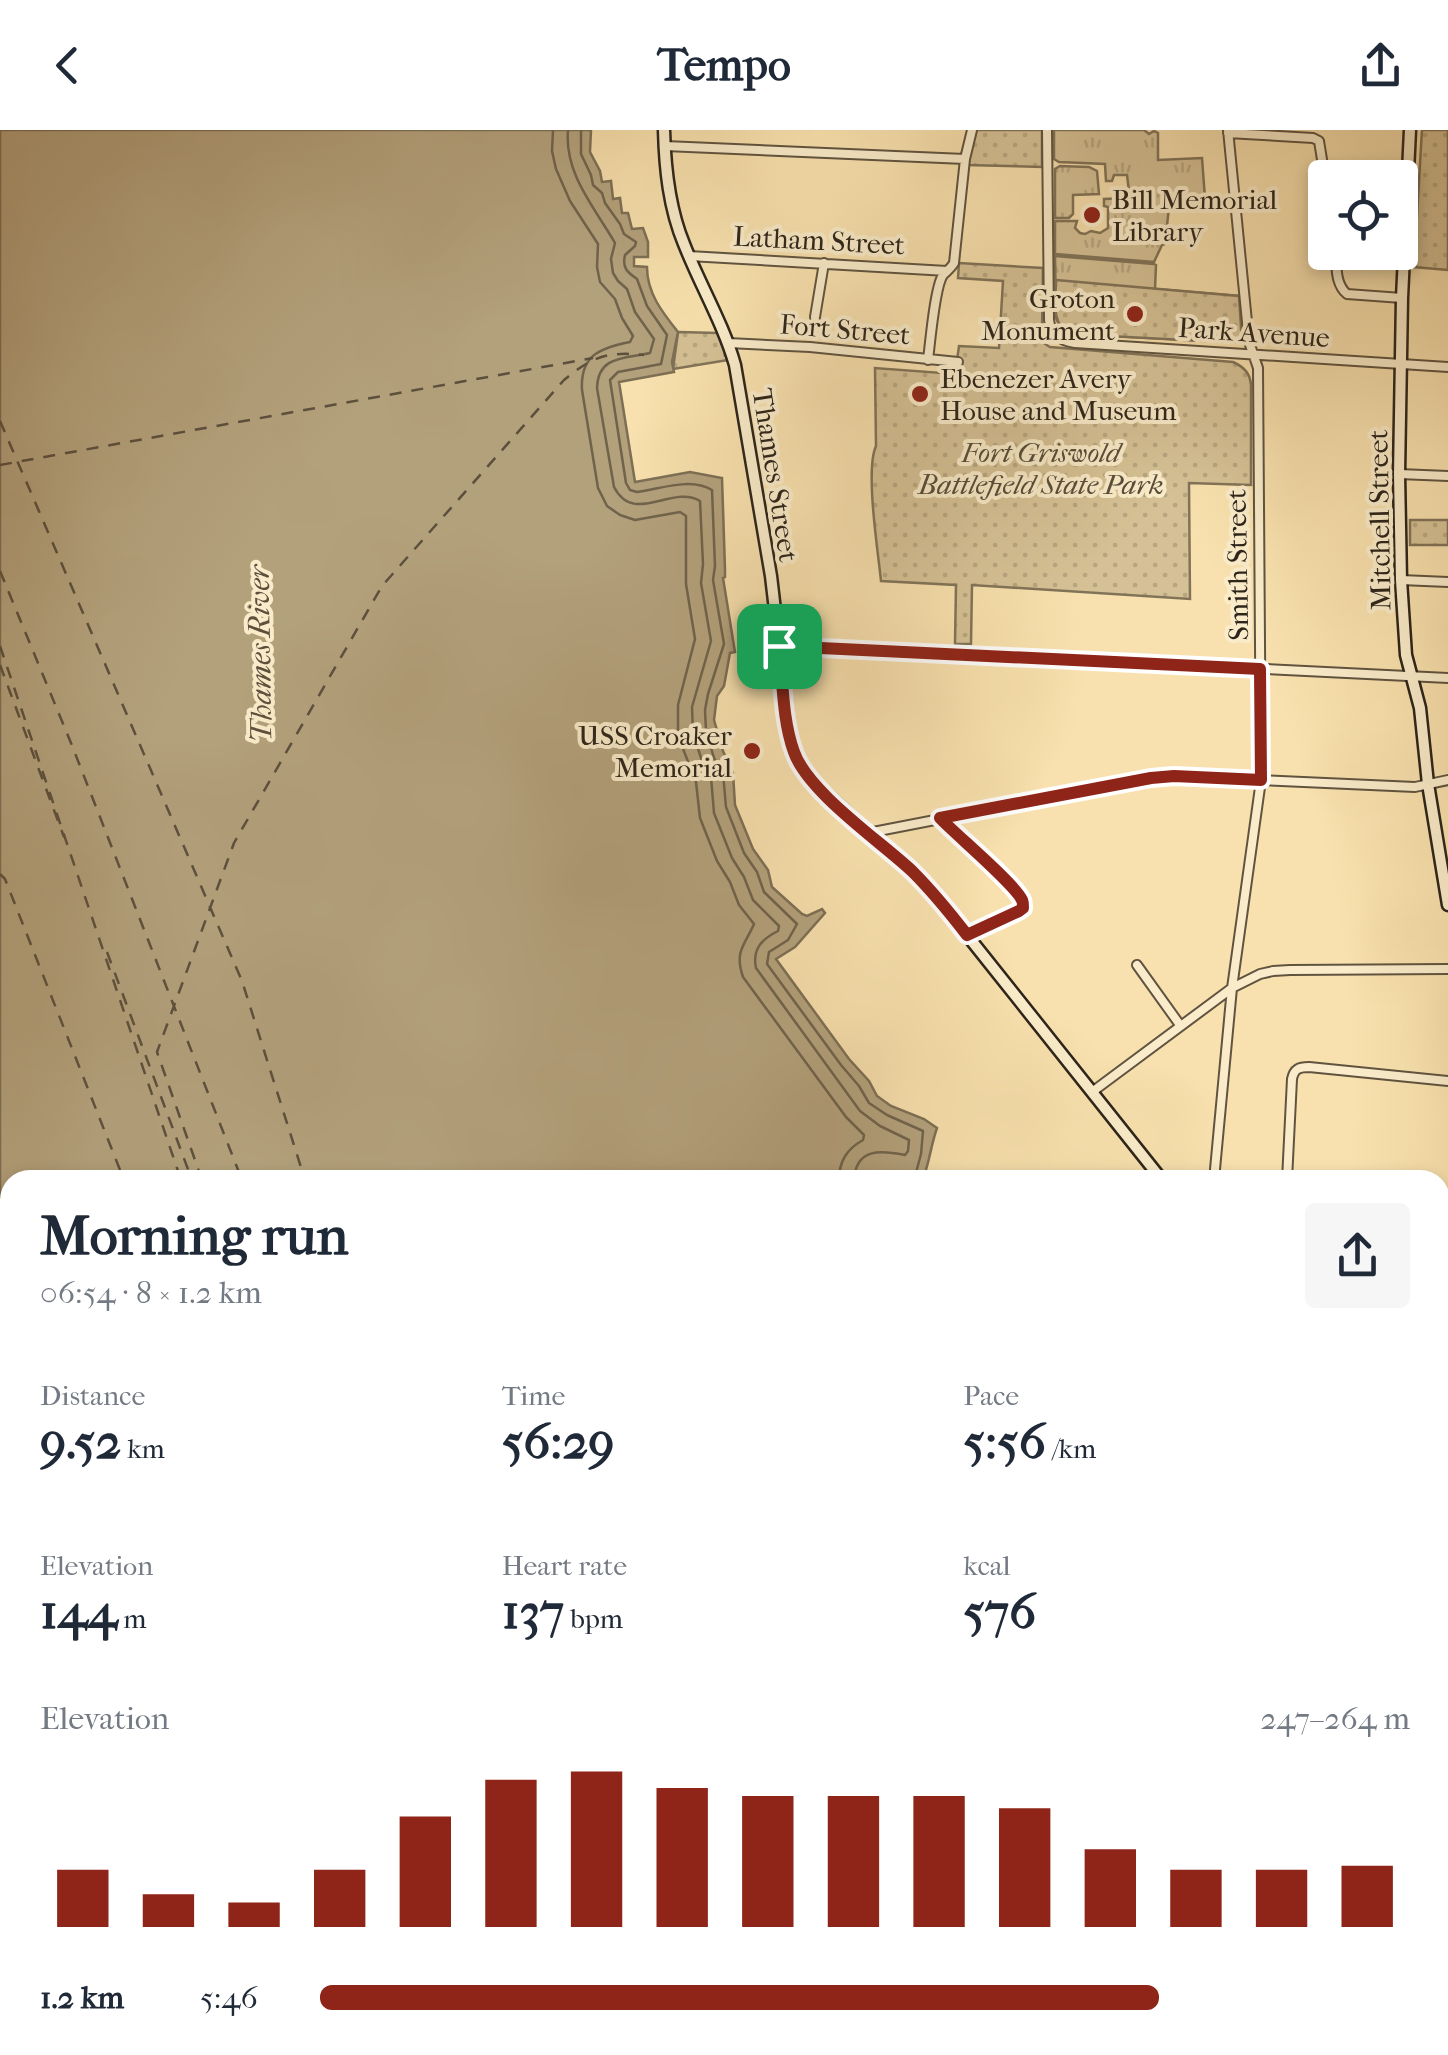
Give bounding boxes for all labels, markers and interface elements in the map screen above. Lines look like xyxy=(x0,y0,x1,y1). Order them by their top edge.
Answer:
icon: back xyxy=(40,38,95,93)
icon: share xyxy=(1353,38,1408,93)
text: Tempo xyxy=(657,39,791,92)
map controls xyxy=(1308,160,1418,270)
button: locate xyxy=(1308,160,1418,270)
place label: Bill Memorial Library xyxy=(1112,183,1277,248)
marker: Bill Memorial Library xyxy=(1081,204,1103,226)
street label: Latham Street xyxy=(732,220,906,261)
place label: Groton Monument xyxy=(981,282,1115,347)
marker: Groton Monument xyxy=(1124,303,1146,325)
street label: Fort Street xyxy=(778,307,912,352)
street label: Park Avenue xyxy=(1177,311,1331,354)
place label: Ebenezer Avery House and Museum xyxy=(940,362,1177,427)
marker: Ebenezer Avery House and Museum xyxy=(909,383,931,405)
street label: Thames Street xyxy=(745,386,806,564)
street label: Mitchell Street xyxy=(1361,429,1398,611)
park label: Fort Griswold Battlefield State Park xyxy=(916,436,1164,501)
street label: Smith Street xyxy=(1220,489,1255,641)
water label: Thames River xyxy=(241,562,280,743)
pin xyxy=(737,604,822,689)
icon: arrive xyxy=(752,619,807,674)
place label: USS Croaker Memorial xyxy=(578,719,732,784)
marker: USS Croaker Memorial xyxy=(741,740,763,762)
button: share xyxy=(1305,1203,1410,1308)
text: Morning run xyxy=(40,1204,348,1268)
text: 06:54 · 8 × 1.2 km xyxy=(40,1274,262,1311)
text: Distance xyxy=(40,1379,145,1412)
text: Time xyxy=(502,1379,565,1412)
text: Pace xyxy=(963,1379,1019,1412)
text: 9.52 xyxy=(40,1412,121,1471)
text: 56:29 xyxy=(502,1412,614,1471)
text: 5:56 xyxy=(963,1412,1046,1471)
text: km xyxy=(121,1432,165,1465)
text: /km xyxy=(1046,1432,1096,1465)
text: Elevation xyxy=(40,1549,153,1582)
text: Heart rate xyxy=(502,1549,627,1582)
text: kcal xyxy=(963,1549,1010,1582)
text: 144 xyxy=(40,1582,117,1641)
text: 137 xyxy=(502,1582,564,1641)
text: 576 xyxy=(963,1582,1036,1641)
text: m xyxy=(117,1602,146,1635)
text: bpm xyxy=(564,1602,623,1635)
text: Elevation xyxy=(40,1700,169,1737)
text: 247–264 m xyxy=(1260,1700,1410,1737)
text: 1.2 km xyxy=(40,1979,124,2016)
text: 5:46 xyxy=(200,1979,258,2016)

